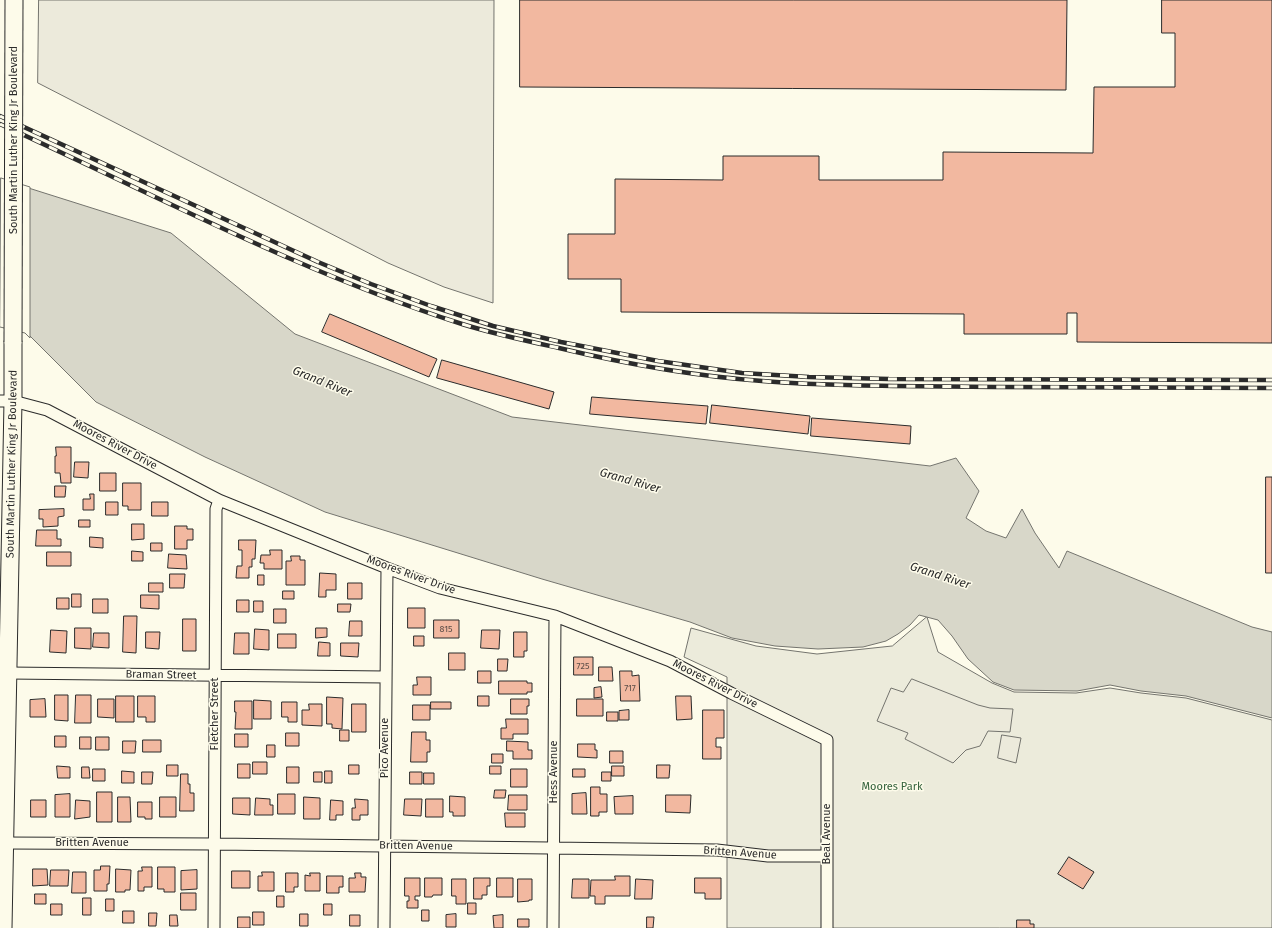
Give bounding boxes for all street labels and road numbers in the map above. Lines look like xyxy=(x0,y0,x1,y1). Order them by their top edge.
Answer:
street label: South Martin Luther King Jr Boulevard xyxy=(7,46,21,234)
street label: South Martin Luther King Jr Boulevard xyxy=(4,370,20,558)
street label: Moores River Drive xyxy=(71,417,159,473)
street label: Moores River Drive xyxy=(365,553,457,597)
street label: Moores River Drive xyxy=(670,657,760,711)
street label: Braman Street xyxy=(125,668,197,682)
street label: Fletcher Street xyxy=(208,678,222,750)
street label: Pico Avenue xyxy=(378,718,392,778)
street label: Hess Avenue xyxy=(547,740,561,804)
street label: Beal Avenue xyxy=(820,803,834,865)
street label: Britten Avenue xyxy=(55,836,129,850)
street label: Britten Avenue xyxy=(379,839,453,853)
street label: Britten Avenue xyxy=(703,844,777,862)

